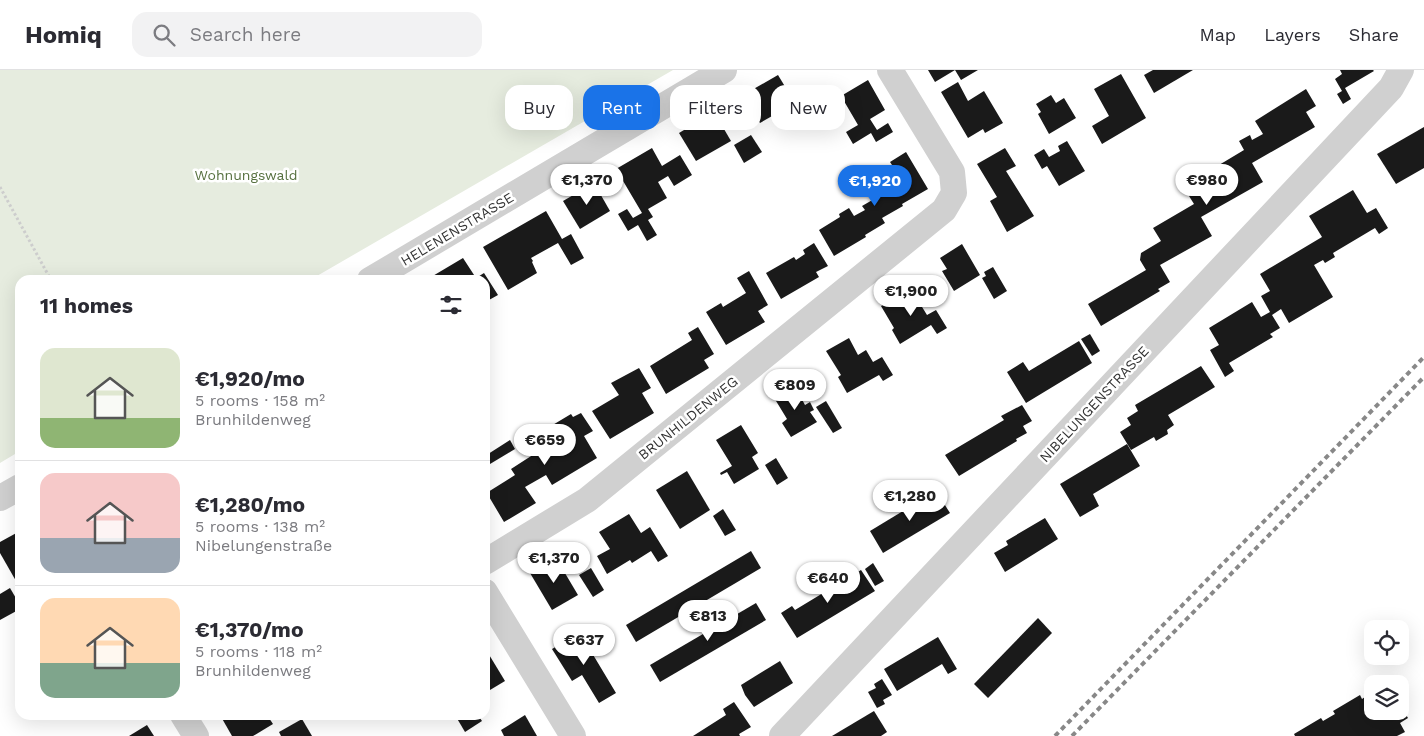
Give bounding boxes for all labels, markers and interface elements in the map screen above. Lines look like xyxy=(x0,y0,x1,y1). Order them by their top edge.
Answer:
search box xyxy=(132,12,482,57)
text: Homiq xyxy=(25,21,102,49)
icon: search xyxy=(150,21,178,49)
text: Search here xyxy=(190,23,301,46)
text: Map xyxy=(1199,24,1236,45)
text: Layers xyxy=(1264,24,1321,45)
text: Share xyxy=(1349,24,1399,45)
chip: Buy xyxy=(505,85,573,130)
chip: Rent xyxy=(583,85,660,130)
chip: Filters xyxy=(670,85,761,130)
chip: New xyxy=(771,85,845,130)
pin: €1,370 xyxy=(546,164,628,206)
pin: €1,920 xyxy=(834,164,916,207)
pin: €980 xyxy=(1177,164,1237,206)
park label: Wohnungswald xyxy=(195,167,297,183)
text: €1,370 xyxy=(561,170,613,189)
text: €980 xyxy=(1186,170,1228,189)
text: €1,920 xyxy=(849,171,901,190)
street label: HELENENSTRASSE xyxy=(398,189,516,269)
pin: €1,900 xyxy=(870,274,952,317)
text: €1,900 xyxy=(884,281,938,300)
icon: filters xyxy=(437,291,465,319)
text: 11 homes xyxy=(40,293,133,318)
street label: NIBELUNGENSTRASSE xyxy=(1036,343,1152,465)
text: €1,920/mo xyxy=(195,366,305,391)
icon: home xyxy=(80,368,140,428)
pin: €809 xyxy=(765,368,825,411)
street label: BRUNHILDENWEG xyxy=(635,373,741,463)
text: €809 xyxy=(774,375,816,394)
text: 5 rooms · 158 m² xyxy=(195,391,325,410)
text: Brunhildenweg xyxy=(195,410,311,429)
pin: €659 xyxy=(515,424,575,466)
text: €659 xyxy=(525,430,565,449)
pin: €1,280 xyxy=(869,480,951,522)
text: €1,280 xyxy=(884,486,936,505)
text: €1,280/mo xyxy=(195,492,305,517)
icon: home xyxy=(80,493,140,553)
text: 5 rooms · 138 m² xyxy=(195,517,325,536)
text: Nibelungenstraße xyxy=(195,536,332,555)
pin: €1,370 xyxy=(513,542,595,584)
text: €1,370 xyxy=(528,548,580,567)
pin: €640 xyxy=(798,562,858,604)
text: €640 xyxy=(807,568,849,587)
pin: €813 xyxy=(678,600,738,642)
text: €813 xyxy=(689,606,727,625)
text: €1,370/mo xyxy=(195,617,303,642)
icon: home xyxy=(80,618,140,678)
map controls xyxy=(1364,620,1409,720)
button: locate xyxy=(1364,620,1409,665)
pin: €637 xyxy=(554,624,614,666)
text: €637 xyxy=(564,630,604,649)
text: 5 rooms · 118 m² xyxy=(195,642,322,661)
text: Brunhildenweg xyxy=(195,661,311,680)
button: layers xyxy=(1364,675,1409,720)

